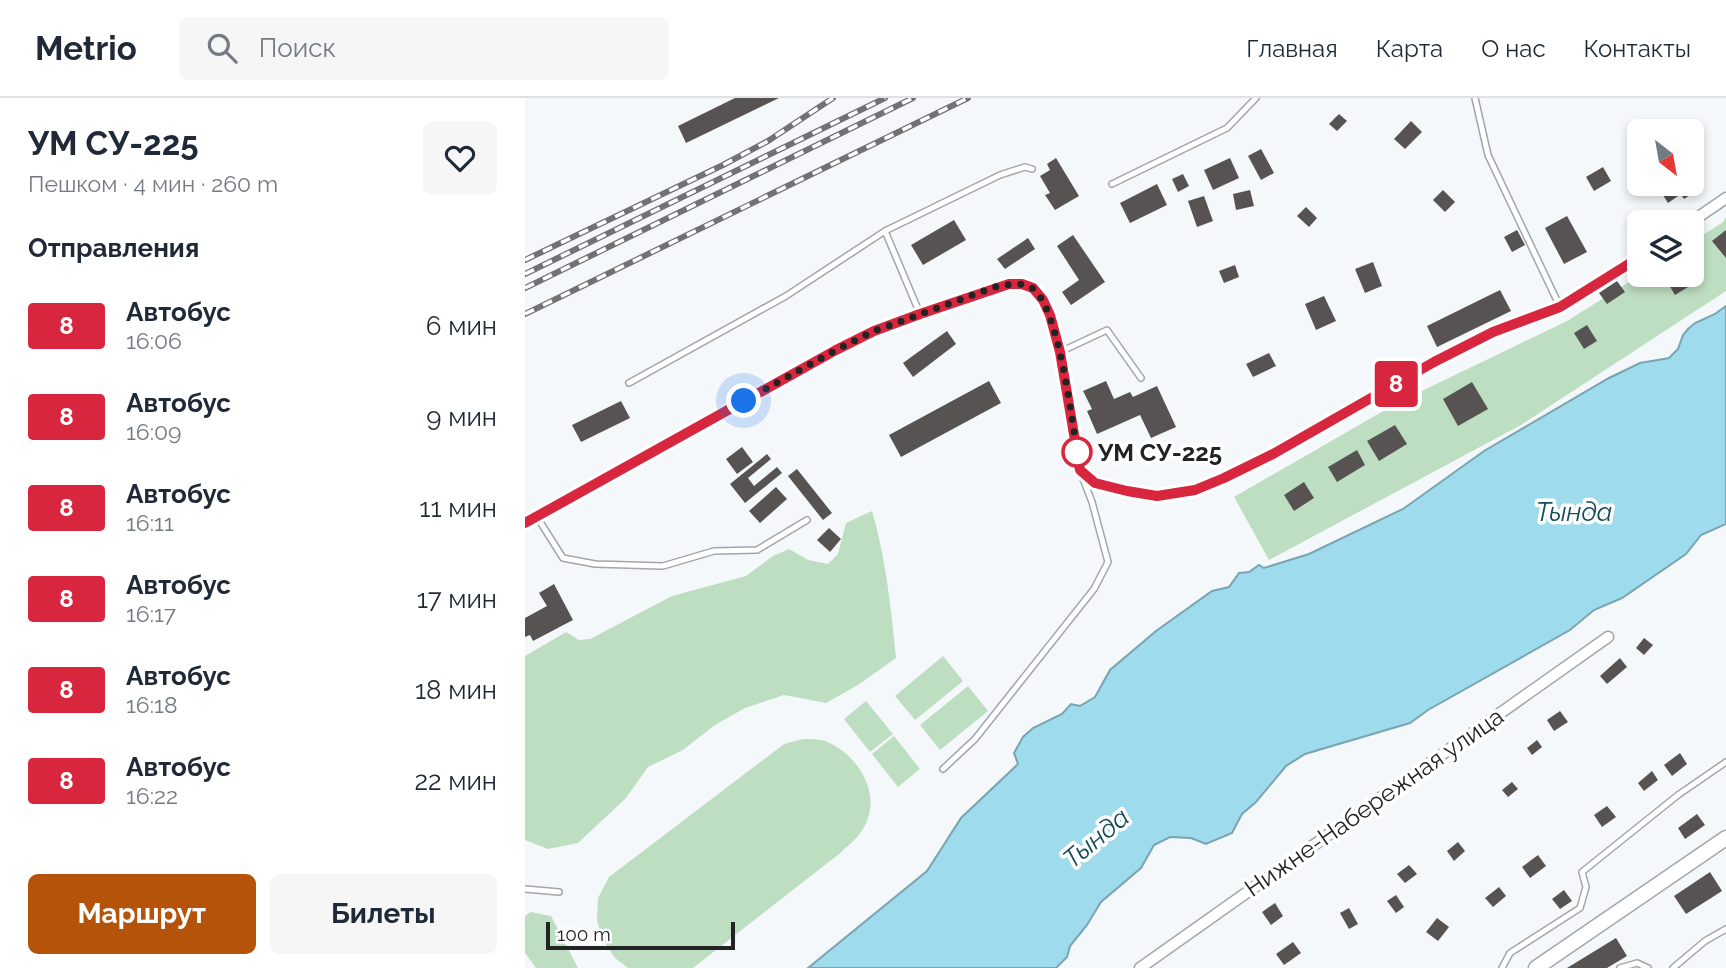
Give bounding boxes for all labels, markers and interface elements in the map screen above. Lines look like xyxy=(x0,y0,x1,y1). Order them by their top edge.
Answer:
search box xyxy=(179,17,669,80)
text: Metrio xyxy=(35,29,137,68)
icon: search xyxy=(203,29,241,67)
text: Поиск xyxy=(259,33,336,63)
text: Главная xyxy=(1246,34,1338,63)
text: Карта xyxy=(1376,34,1443,63)
text: О нас xyxy=(1481,34,1546,63)
text: Контакты xyxy=(1584,34,1691,63)
north arrow xyxy=(1627,119,1705,196)
map controls xyxy=(1627,119,1704,287)
button: heart xyxy=(423,121,497,195)
text: УМ СУ-225 xyxy=(28,124,199,163)
text: Пешком · 4 мин · 260 m xyxy=(28,170,278,197)
button: layers xyxy=(1627,210,1704,287)
text: Отправления xyxy=(28,233,199,263)
text: Автобус xyxy=(126,297,231,327)
text: 8 xyxy=(59,311,74,340)
text: 6 мин xyxy=(426,311,497,341)
text: 16:06 xyxy=(126,327,182,354)
line badge: 8 xyxy=(1373,361,1419,407)
text: 8 xyxy=(1389,369,1403,398)
your location xyxy=(726,383,761,418)
text: Автобус xyxy=(126,388,231,418)
text: 8 xyxy=(59,402,74,431)
text: 9 мин xyxy=(426,402,497,432)
text: 16:09 xyxy=(126,418,182,445)
marker: УМ СУ-225 xyxy=(1062,437,1092,467)
place label: УМ СУ-225 xyxy=(1097,438,1222,467)
text: Автобус xyxy=(126,479,231,509)
text: 8 xyxy=(59,493,74,522)
text: 11 мин xyxy=(419,493,497,523)
water label: Тында xyxy=(1536,497,1612,527)
text: 16:11 xyxy=(126,509,174,536)
text: Автобус xyxy=(126,570,231,600)
text: 8 xyxy=(59,584,74,613)
text: 17 мин xyxy=(417,584,497,614)
text: 16:17 xyxy=(126,600,176,627)
text: Автобус xyxy=(126,661,231,691)
text: 8 xyxy=(59,675,74,704)
text: 18 мин xyxy=(415,675,497,705)
text: 16:18 xyxy=(126,691,178,718)
street label: Нижне-Набережная улица xyxy=(1239,701,1509,903)
text: Автобус xyxy=(126,752,231,782)
text: 8 xyxy=(59,766,74,795)
text: 22 мин xyxy=(414,766,497,796)
text: 16:22 xyxy=(126,782,178,809)
water label: Тында xyxy=(1057,802,1135,874)
button: Маршрут xyxy=(28,874,256,954)
button: Билеты xyxy=(270,874,497,954)
scale bar xyxy=(546,919,735,951)
text: 100 m xyxy=(557,923,611,945)

